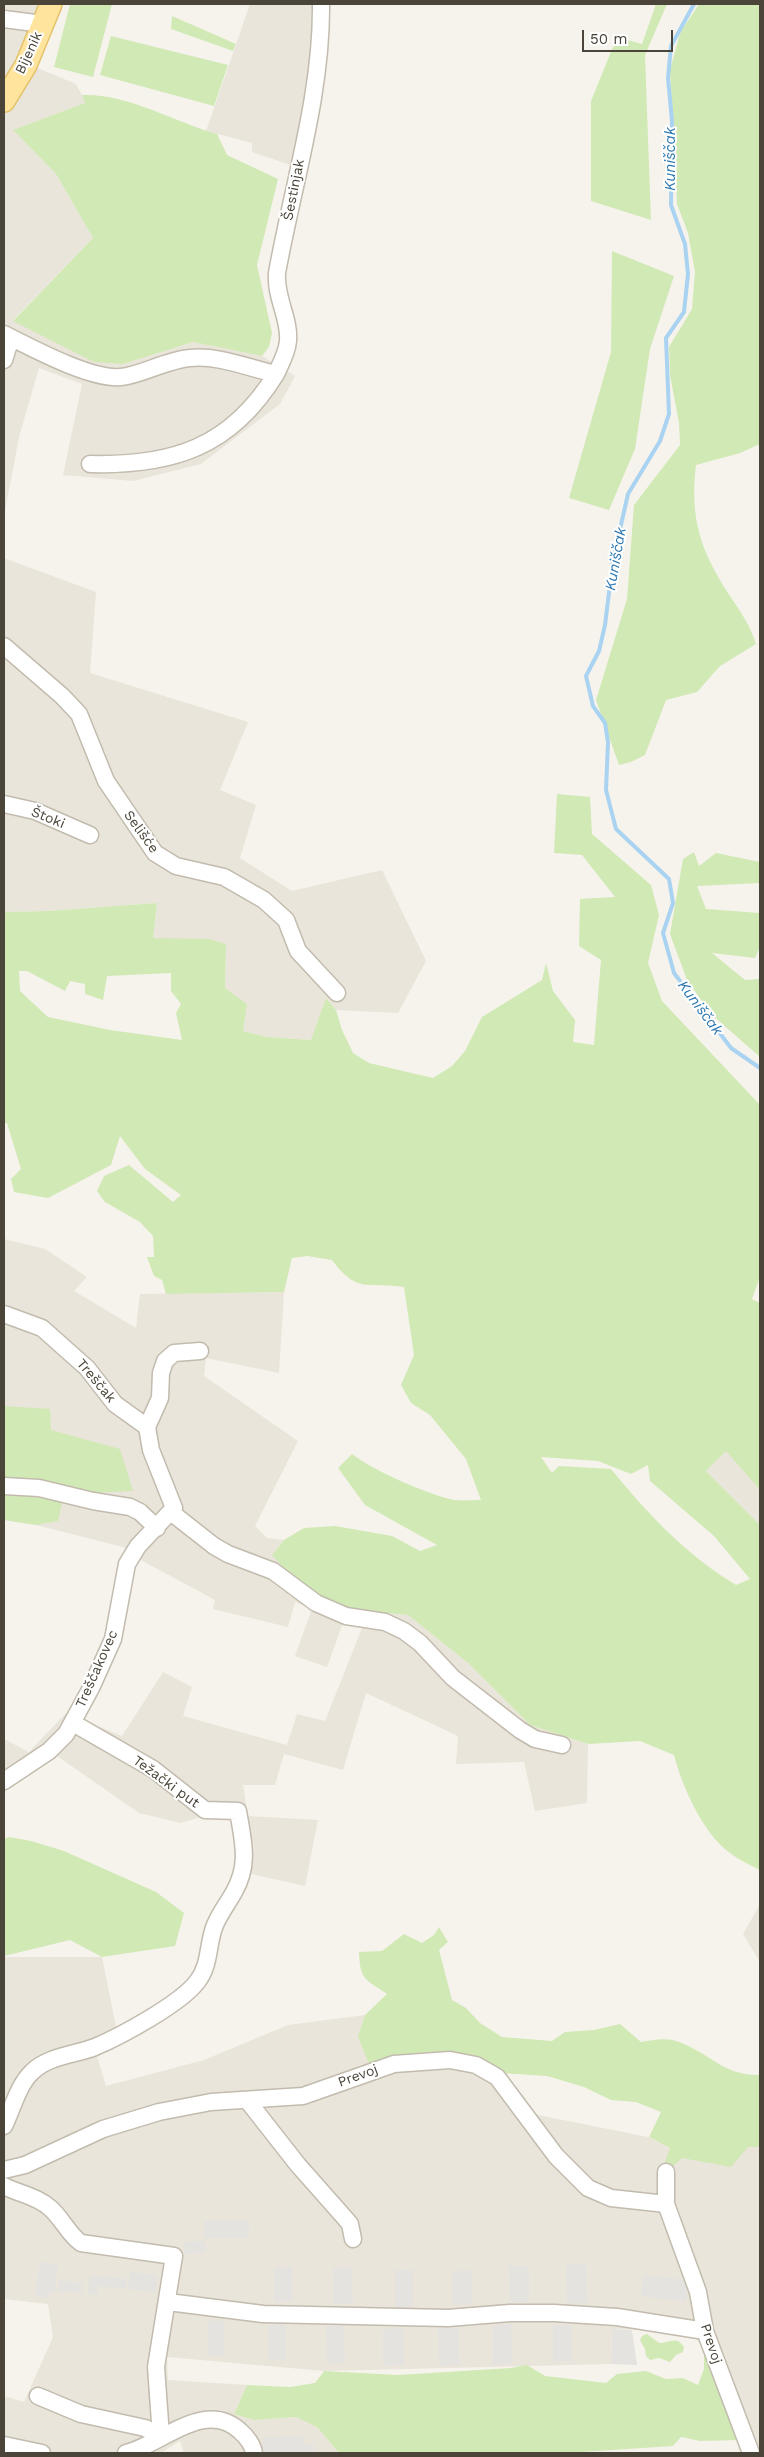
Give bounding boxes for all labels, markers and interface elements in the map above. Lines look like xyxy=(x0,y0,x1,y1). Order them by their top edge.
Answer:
scale bar xyxy=(584,20,675,52)
street label: Bijenik xyxy=(12,29,46,77)
text: 50 m xyxy=(590,30,627,48)
water label: Kuniščak xyxy=(662,127,680,191)
street label: Šestinjak xyxy=(280,158,308,222)
water label: Kuniščak xyxy=(602,526,630,592)
street label: Štoki xyxy=(29,804,67,832)
street label: Selišće xyxy=(120,808,162,856)
water label: Kuniščak xyxy=(674,977,726,1039)
street label: Treščak xyxy=(73,1356,119,1406)
street label: Treščakovec xyxy=(72,1627,122,1711)
street label: Težački put xyxy=(130,1752,202,1812)
street label: Prevoj xyxy=(336,2061,380,2091)
street label: Prevoj xyxy=(697,2322,725,2366)

